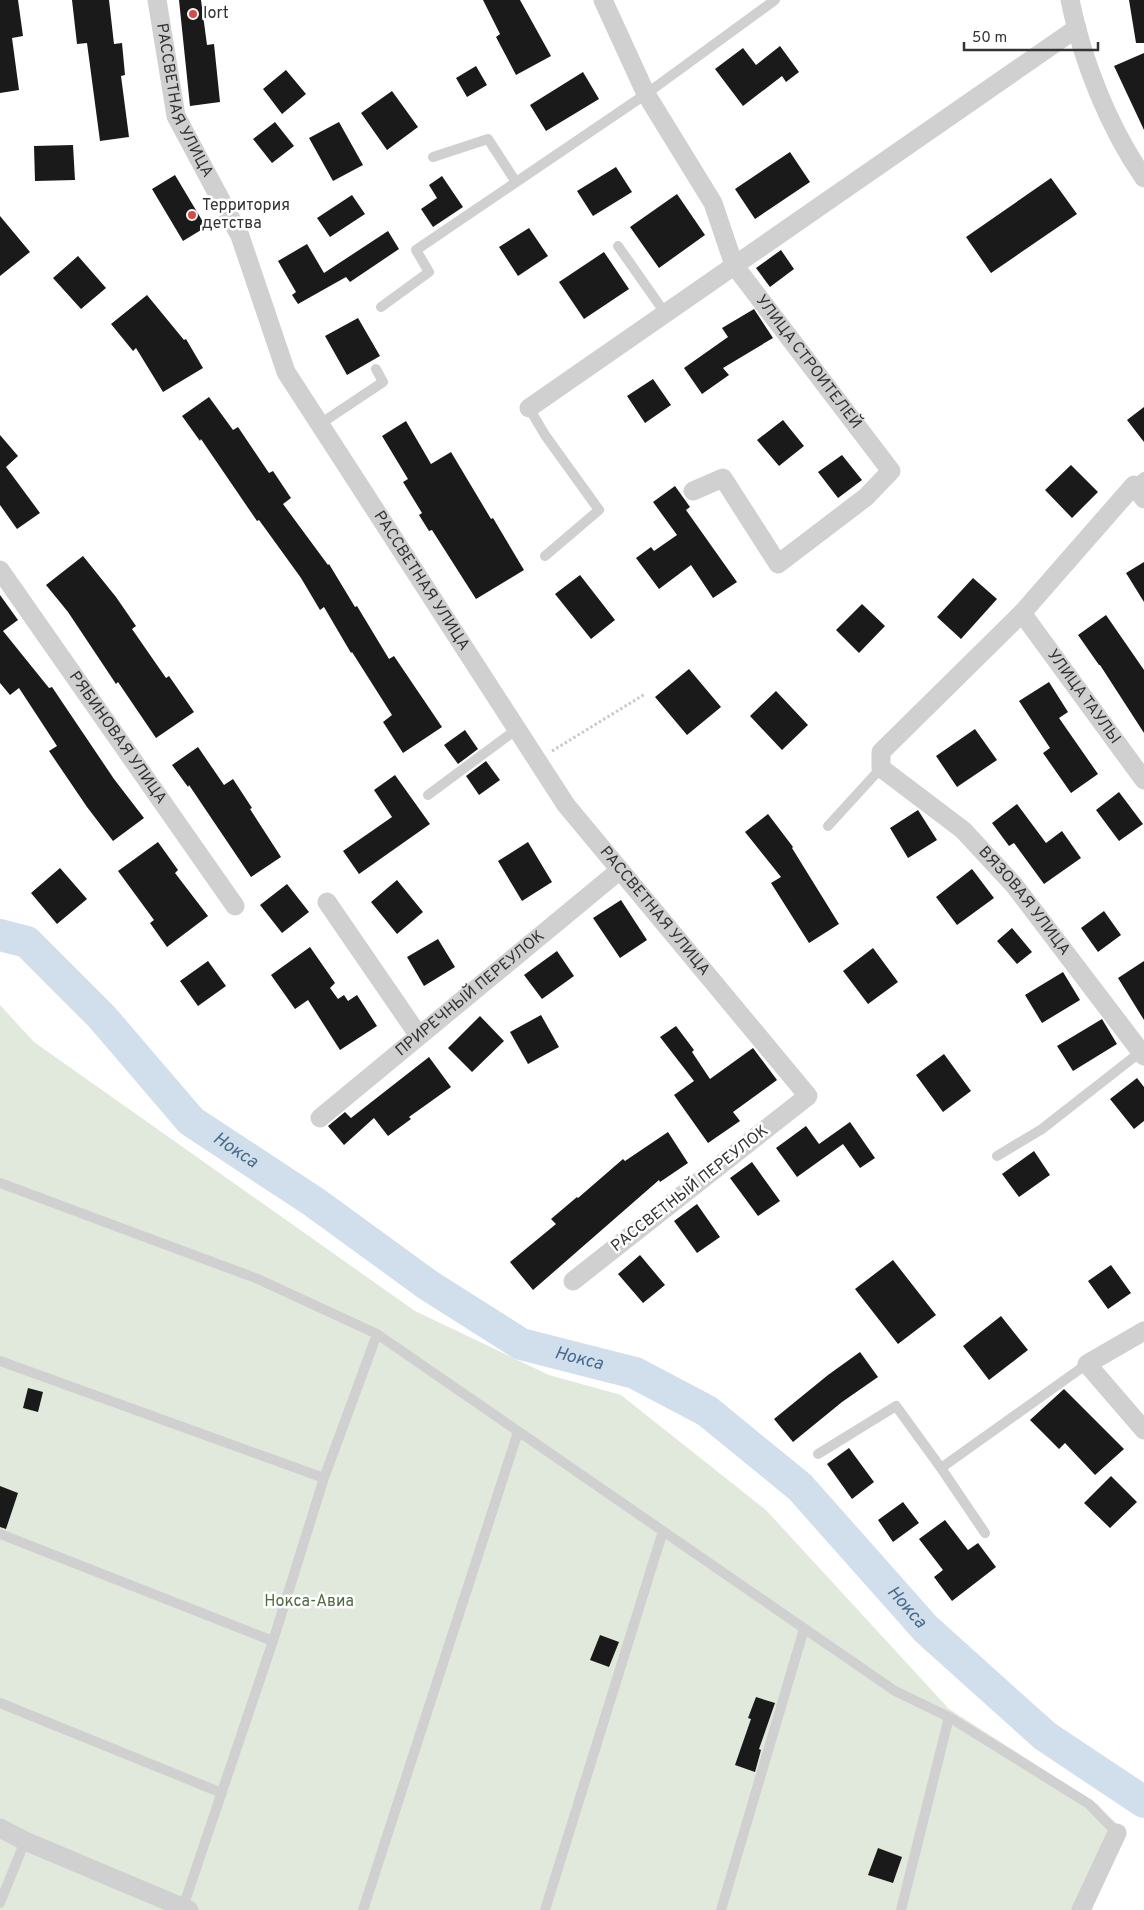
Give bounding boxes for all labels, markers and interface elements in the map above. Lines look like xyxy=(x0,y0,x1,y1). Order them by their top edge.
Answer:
place label: Iort xyxy=(203,4,229,24)
marker: Iort xyxy=(187,8,199,20)
scale bar xyxy=(964,20,1098,52)
street label: РАССВЕТНАЯ УЛИЦА xyxy=(151,22,217,181)
text: 50 m xyxy=(972,29,1007,48)
place label: Территория детства xyxy=(202,196,290,234)
marker: Территория детства xyxy=(186,209,198,221)
street label: УЛИЦА СТРОИТЕЛЕЙ xyxy=(751,291,867,433)
street label: РАССВЕТНАЯ УЛИЦА xyxy=(369,507,474,655)
street label: УЛИЦА ТАУЛЫ xyxy=(1042,646,1125,748)
street label: РЯБИНОВАЯ УЛИЦА xyxy=(64,668,171,808)
street label: РАССВЕТНАЯ УЛИЦА xyxy=(595,842,714,980)
street label: ВЯЗОВАЯ УЛИЦА xyxy=(974,843,1074,960)
street label: ПРИРЕЧНЫЙ ПЕРЕУЛОК xyxy=(392,926,549,1061)
street label: РАССВЕТНЫЙ ПЕРЕУЛОК xyxy=(606,1120,773,1257)
water label: Нокса xyxy=(208,1127,263,1174)
water label: Нокса xyxy=(552,1341,606,1376)
water label: Нокса xyxy=(882,1581,932,1634)
park label: Нокса-Авиа xyxy=(264,1592,354,1612)

